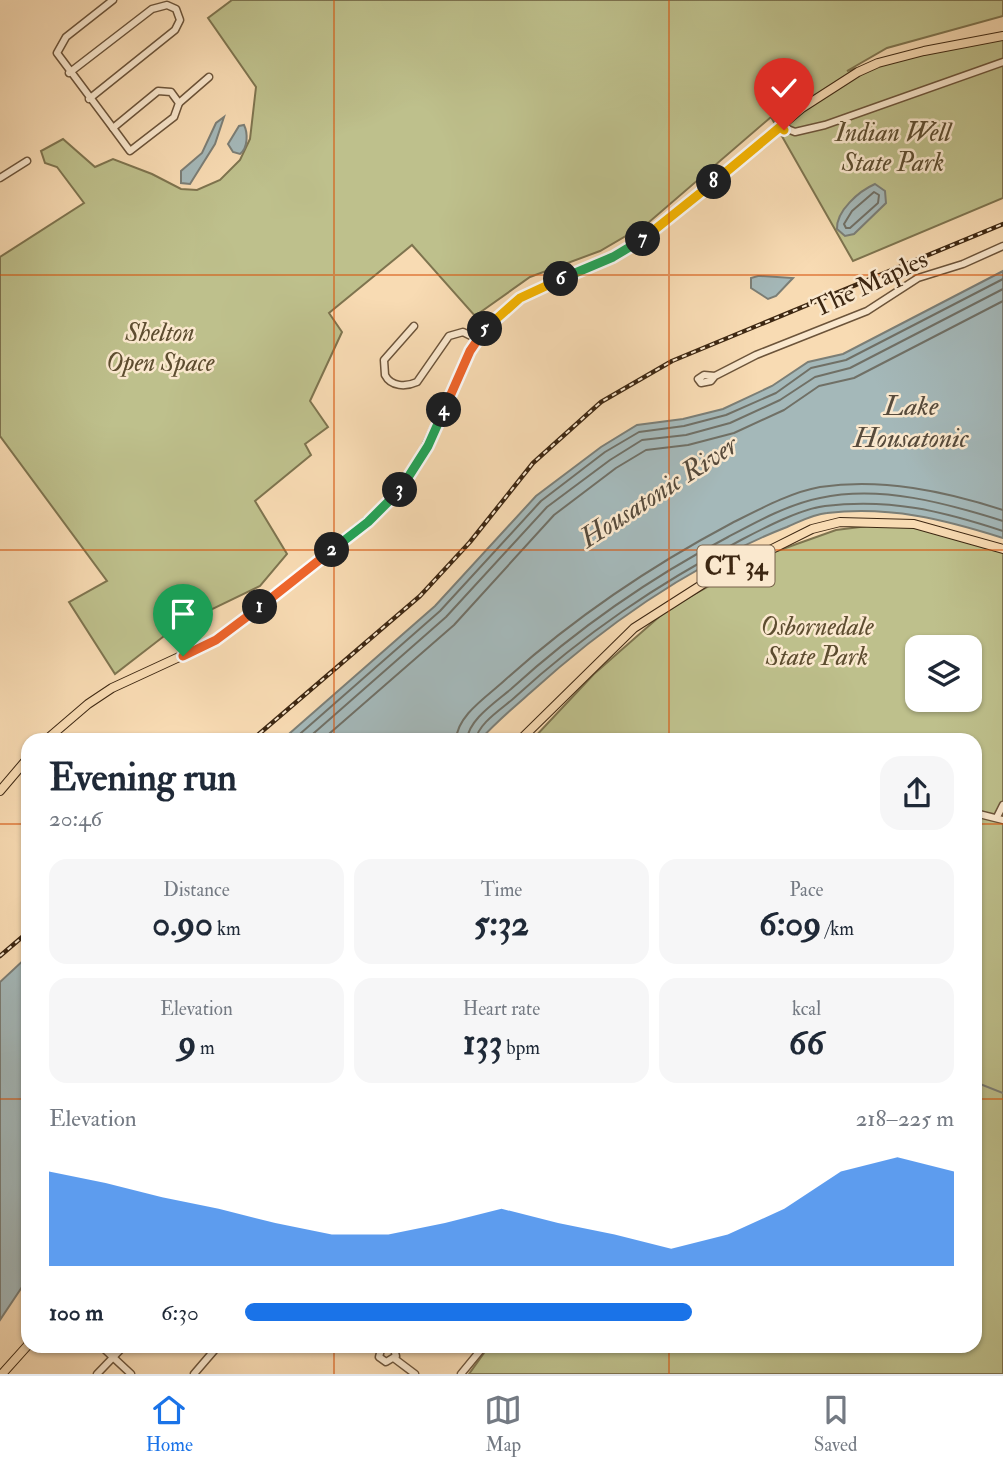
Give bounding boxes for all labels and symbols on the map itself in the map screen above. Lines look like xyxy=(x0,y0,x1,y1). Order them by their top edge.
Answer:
pin xyxy=(754,58,814,130)
park label: Indian Well State Park xyxy=(833,117,953,179)
pin: 8 xyxy=(696,164,732,200)
pin: 7 xyxy=(626,222,660,256)
street label: The Maples xyxy=(807,243,934,326)
pin: 6 xyxy=(544,262,578,296)
pin: 5 xyxy=(468,312,503,346)
park label: Shelton Open Space xyxy=(106,317,215,379)
water label: Lake Housatonic xyxy=(852,389,970,456)
pin: 4 xyxy=(426,392,462,428)
water label: Housatonic River xyxy=(572,427,746,557)
pin: 3 xyxy=(382,472,418,508)
pin: 2 xyxy=(314,532,350,568)
road number: CT 34 xyxy=(698,546,774,586)
pin xyxy=(153,584,213,656)
pin: 1 xyxy=(243,590,278,624)
park label: Osbornedale State Park xyxy=(760,611,874,673)

